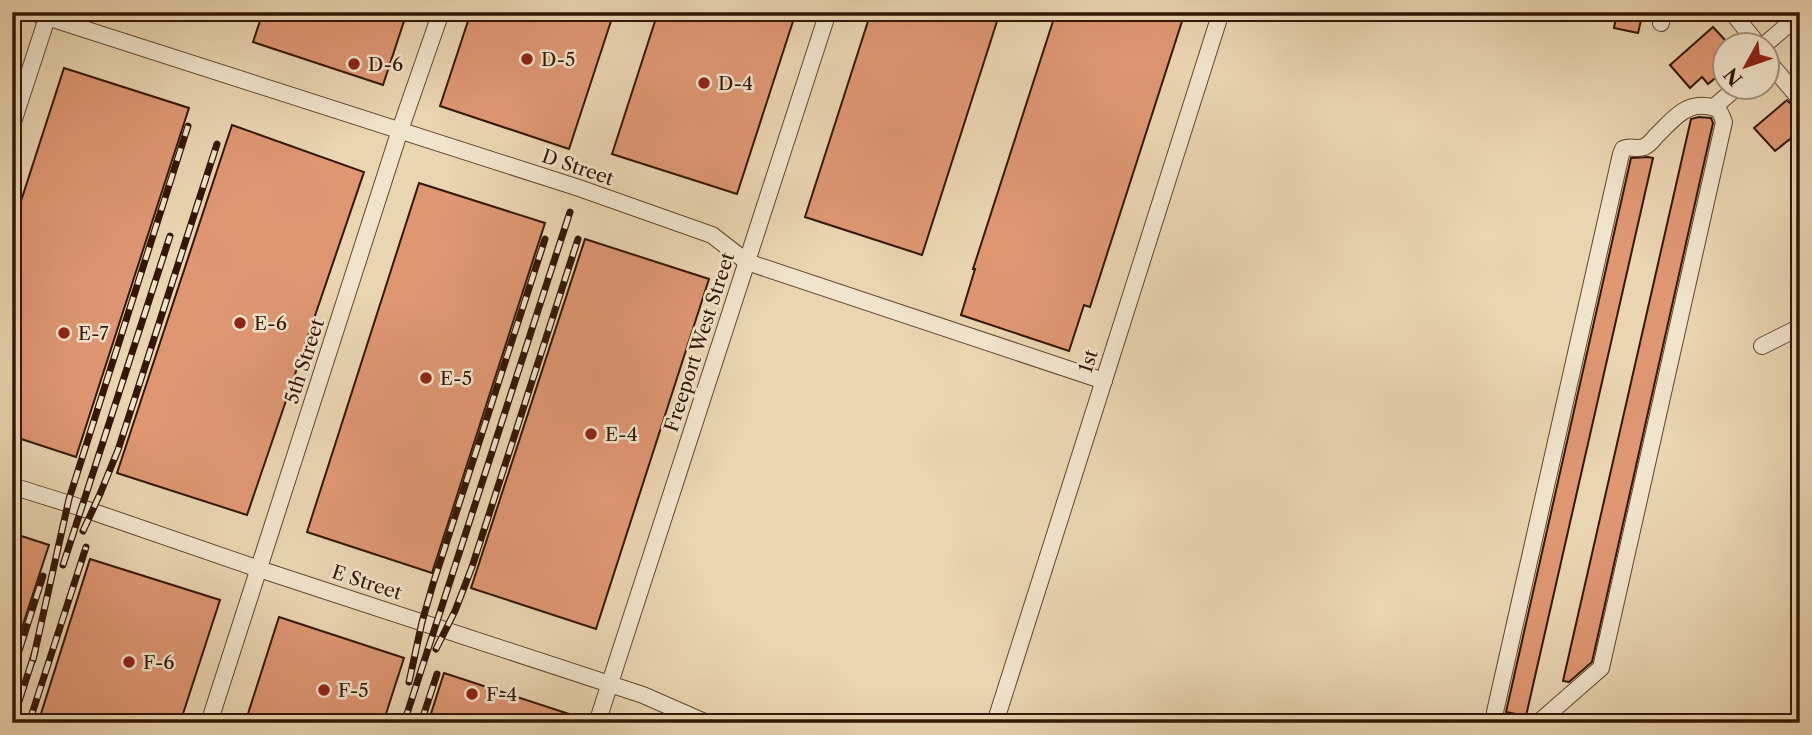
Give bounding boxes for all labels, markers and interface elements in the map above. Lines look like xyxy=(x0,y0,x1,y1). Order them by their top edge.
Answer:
north arrow xyxy=(1710,32,1780,102)
place label: D-5 xyxy=(541,48,575,71)
marker: D-5 xyxy=(519,51,535,67)
place label: D-6 xyxy=(368,53,403,76)
marker: D-6 xyxy=(346,56,362,72)
text: N xyxy=(1719,63,1747,90)
place label: D-4 xyxy=(718,72,753,95)
marker: D-4 xyxy=(696,75,712,91)
street label: D Street xyxy=(539,145,617,191)
street label: Freeport West Street xyxy=(660,249,739,435)
place label: E-6 xyxy=(254,312,287,335)
marker: E-6 xyxy=(232,315,248,331)
street label: 5th Street xyxy=(280,316,329,406)
place label: E-7 xyxy=(78,322,109,345)
marker: E-7 xyxy=(56,325,72,341)
street label: 1st xyxy=(1074,346,1103,376)
place label: E-5 xyxy=(440,367,472,390)
marker: E-5 xyxy=(418,370,434,386)
place label: E-4 xyxy=(605,423,638,446)
marker: E-4 xyxy=(583,426,599,442)
street label: E Street xyxy=(329,560,405,605)
place label: F-6 xyxy=(143,651,174,674)
marker: F-6 xyxy=(121,654,137,670)
place label: F-5 xyxy=(338,679,369,702)
marker: F-5 xyxy=(316,682,332,698)
place label: F-4 xyxy=(486,683,517,706)
marker: F-4 xyxy=(464,686,480,702)

